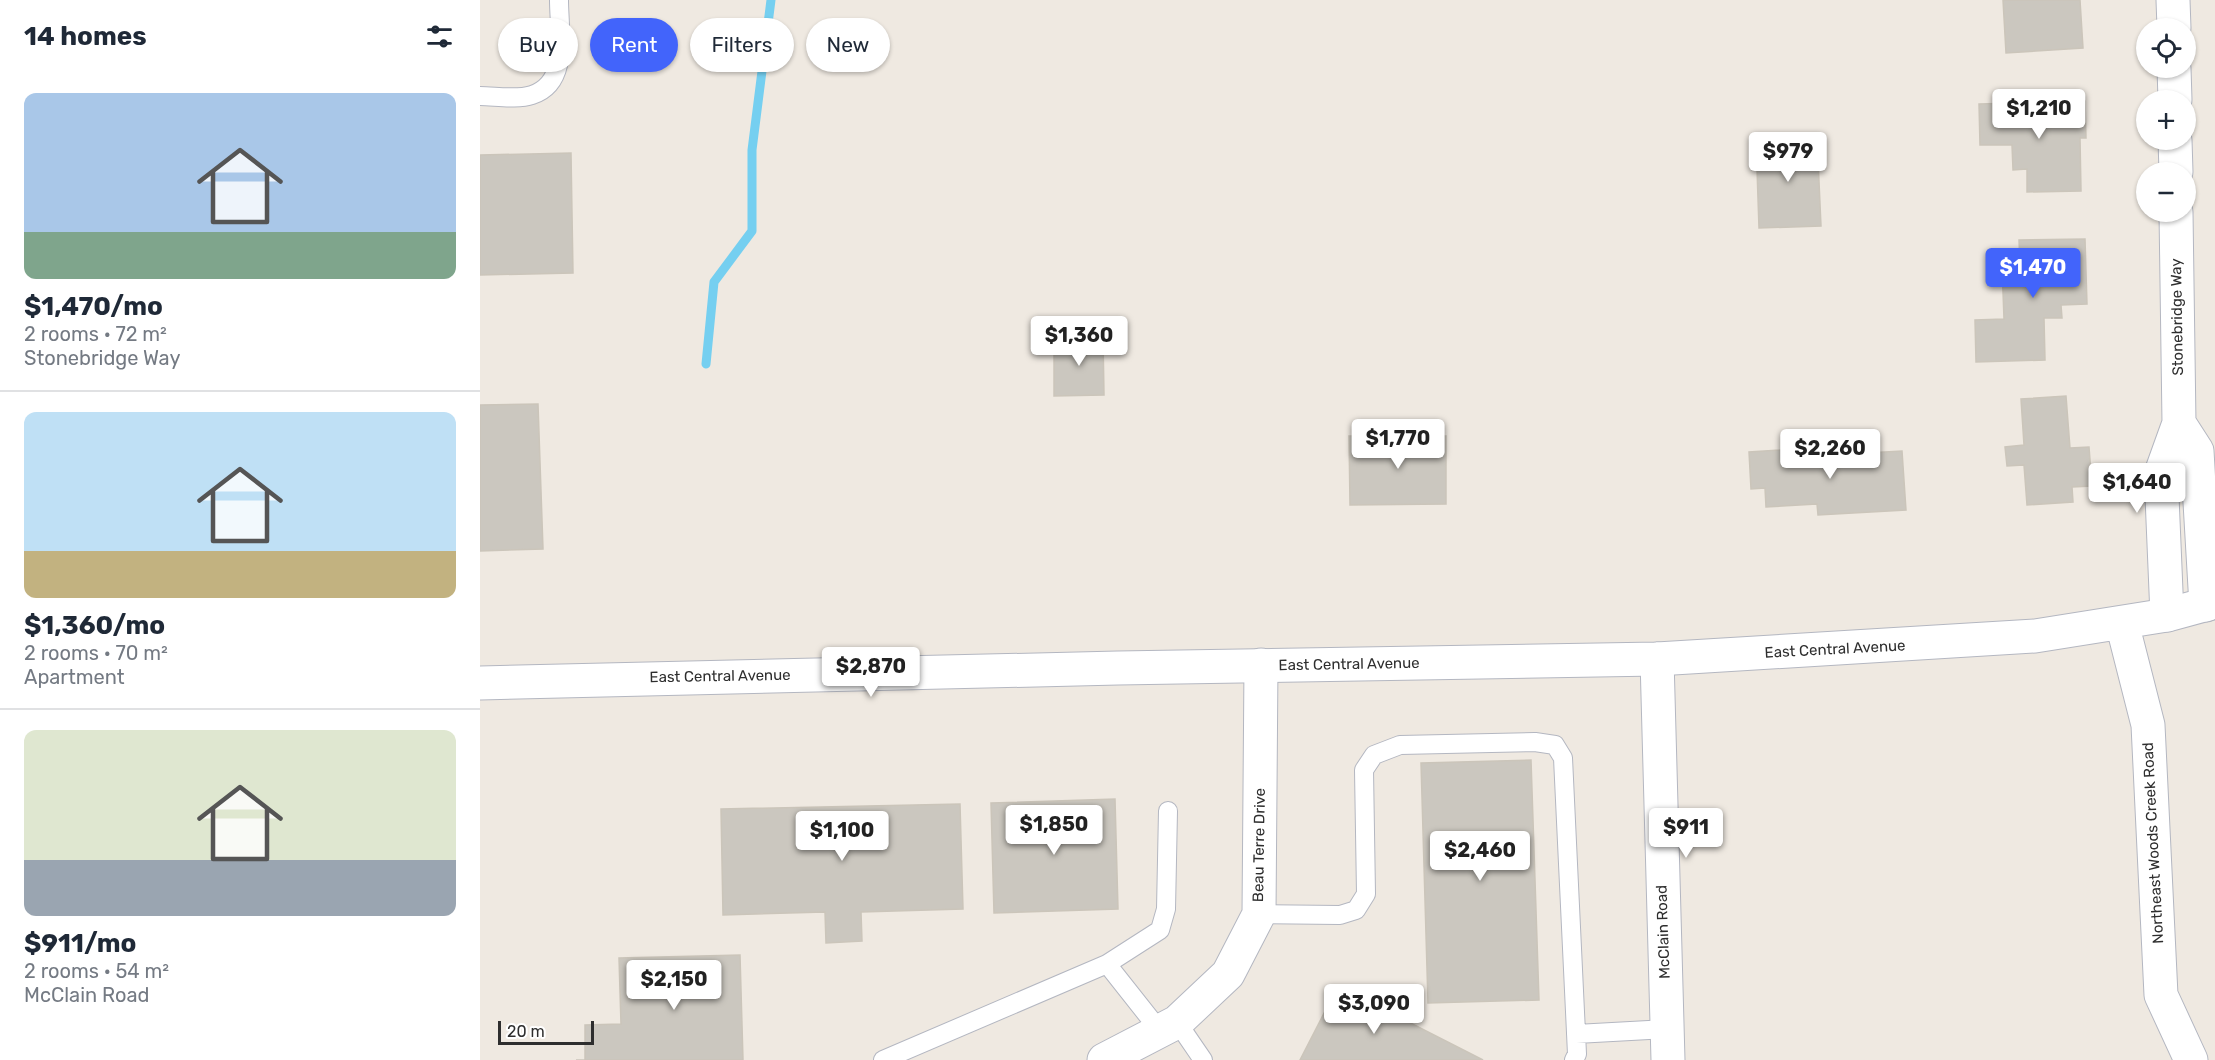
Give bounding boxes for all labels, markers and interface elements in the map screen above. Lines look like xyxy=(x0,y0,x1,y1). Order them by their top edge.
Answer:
chip: Buy xyxy=(498,18,578,72)
chip: Rent xyxy=(590,18,678,72)
chip: Filters xyxy=(690,18,794,72)
chip: New xyxy=(806,18,890,72)
map controls xyxy=(2136,18,2196,222)
button: locate xyxy=(2136,18,2196,78)
icon: filters xyxy=(423,20,456,53)
text: 14 homes xyxy=(24,21,147,52)
pin: $1,210 xyxy=(1990,89,2088,140)
button: + xyxy=(2136,90,2196,150)
text: $1,210 xyxy=(2006,96,2072,120)
icon: home xyxy=(186,132,294,240)
pin: $979 xyxy=(1752,132,1824,183)
text: $979 xyxy=(1763,139,1813,163)
button: − xyxy=(2136,162,2196,222)
pin: $1,470 xyxy=(1984,248,2082,299)
text: $1,470 xyxy=(2000,255,2066,279)
street label: Stonebridge Way xyxy=(2167,258,2187,376)
text: $1,470/mo xyxy=(24,291,163,322)
pin: $1,360 xyxy=(1030,316,1128,367)
text: 2 rooms · 72 m² xyxy=(24,322,167,346)
text: $1,360 xyxy=(1045,323,1113,347)
text: Stonebridge Way xyxy=(24,346,180,370)
pin: $1,770 xyxy=(1349,419,1447,470)
text: $1,770 xyxy=(1366,426,1430,450)
pin: $2,260 xyxy=(1781,429,1879,480)
text: $2,260 xyxy=(1794,436,1866,460)
icon: home xyxy=(186,451,294,559)
pin: $1,640 xyxy=(2088,463,2186,514)
text: $1,640 xyxy=(2102,470,2172,494)
text: $1,360/mo xyxy=(24,610,165,641)
street label: East Central Avenue xyxy=(1764,636,1906,662)
text: 2 rooms · 70 m² xyxy=(24,641,168,665)
pin: $2,870 xyxy=(822,647,920,698)
text: $2,870 xyxy=(836,654,906,678)
street label: East Central Avenue xyxy=(1278,654,1420,674)
text: Apartment xyxy=(24,665,125,689)
street label: East Central Avenue xyxy=(649,666,791,686)
street label: Northeast Woods Creek Road xyxy=(2139,742,2167,944)
icon: home xyxy=(186,769,294,877)
street label: Beau Terre Drive xyxy=(1249,788,1269,902)
pin: $1,850 xyxy=(1005,805,1103,856)
pin: $911 xyxy=(1650,808,1722,859)
pin: $1,100 xyxy=(793,811,891,862)
text: $1,850 xyxy=(1020,812,1088,836)
text: $911 xyxy=(1663,815,1709,839)
text: $1,100 xyxy=(810,818,874,842)
pin: $2,460 xyxy=(1431,831,1529,882)
text: $2,460 xyxy=(1444,838,1516,862)
street label: McClain Road xyxy=(1652,885,1674,979)
text: $911/mo xyxy=(24,928,136,959)
text: 2 rooms · 54 m² xyxy=(24,959,169,983)
pin: $2,150 xyxy=(625,960,723,1011)
text: $2,150 xyxy=(640,967,708,991)
text: McClain Road xyxy=(24,983,149,1007)
pin: $3,090 xyxy=(1325,984,1423,1035)
text: $3,090 xyxy=(1338,991,1410,1015)
scale bar xyxy=(498,1018,594,1046)
text: 20 m xyxy=(507,1022,545,1041)

